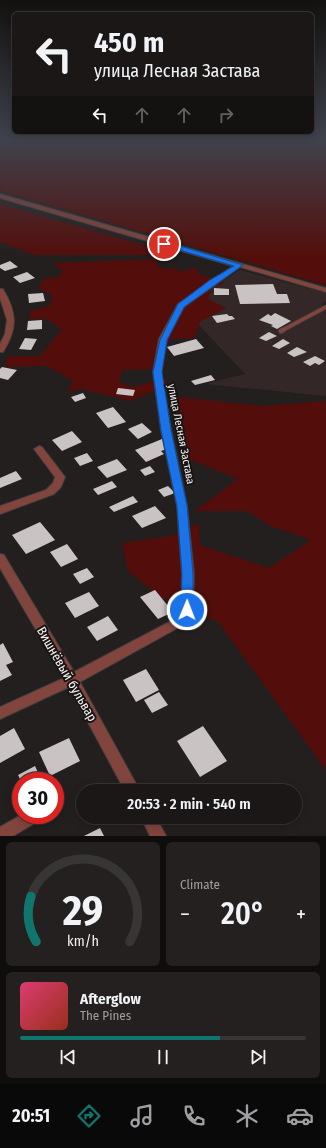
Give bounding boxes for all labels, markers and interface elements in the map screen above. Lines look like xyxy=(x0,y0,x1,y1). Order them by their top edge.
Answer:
text: 450 m xyxy=(94,26,164,59)
icon: left xyxy=(28,28,80,80)
text: улица Лесная Застава xyxy=(94,60,260,82)
icon: left xyxy=(89,104,111,126)
icon: ahead xyxy=(131,104,153,126)
icon: ahead xyxy=(173,104,195,126)
icon: right xyxy=(215,104,237,126)
pin xyxy=(147,227,181,261)
icon: arrive xyxy=(153,233,175,255)
street label: улица Лесная Застава xyxy=(165,383,197,485)
position arrow xyxy=(166,589,208,631)
street label: Вишнёвый бульвар xyxy=(34,624,100,724)
speed limit sign: 30 xyxy=(12,772,64,824)
text: 20:53 · 2 min · 540 m xyxy=(127,795,251,813)
text: Climate xyxy=(180,877,220,892)
text: 29 xyxy=(62,886,103,936)
text: 20° xyxy=(221,896,265,932)
text: − xyxy=(180,901,190,928)
text: + xyxy=(296,901,306,928)
text: km/h xyxy=(67,933,99,950)
text: Afterglow xyxy=(80,990,141,1008)
text: The Pines xyxy=(80,1008,131,1023)
icon: previous xyxy=(57,1046,79,1068)
icon: pause xyxy=(152,1046,174,1068)
icon: next xyxy=(247,1046,269,1068)
icon: directions xyxy=(75,1102,103,1130)
icon: music xyxy=(128,1102,156,1130)
icon: phone xyxy=(180,1102,208,1130)
icon: climate xyxy=(233,1102,261,1130)
icon: car xyxy=(286,1102,314,1130)
text: 20:51 xyxy=(12,1105,50,1127)

